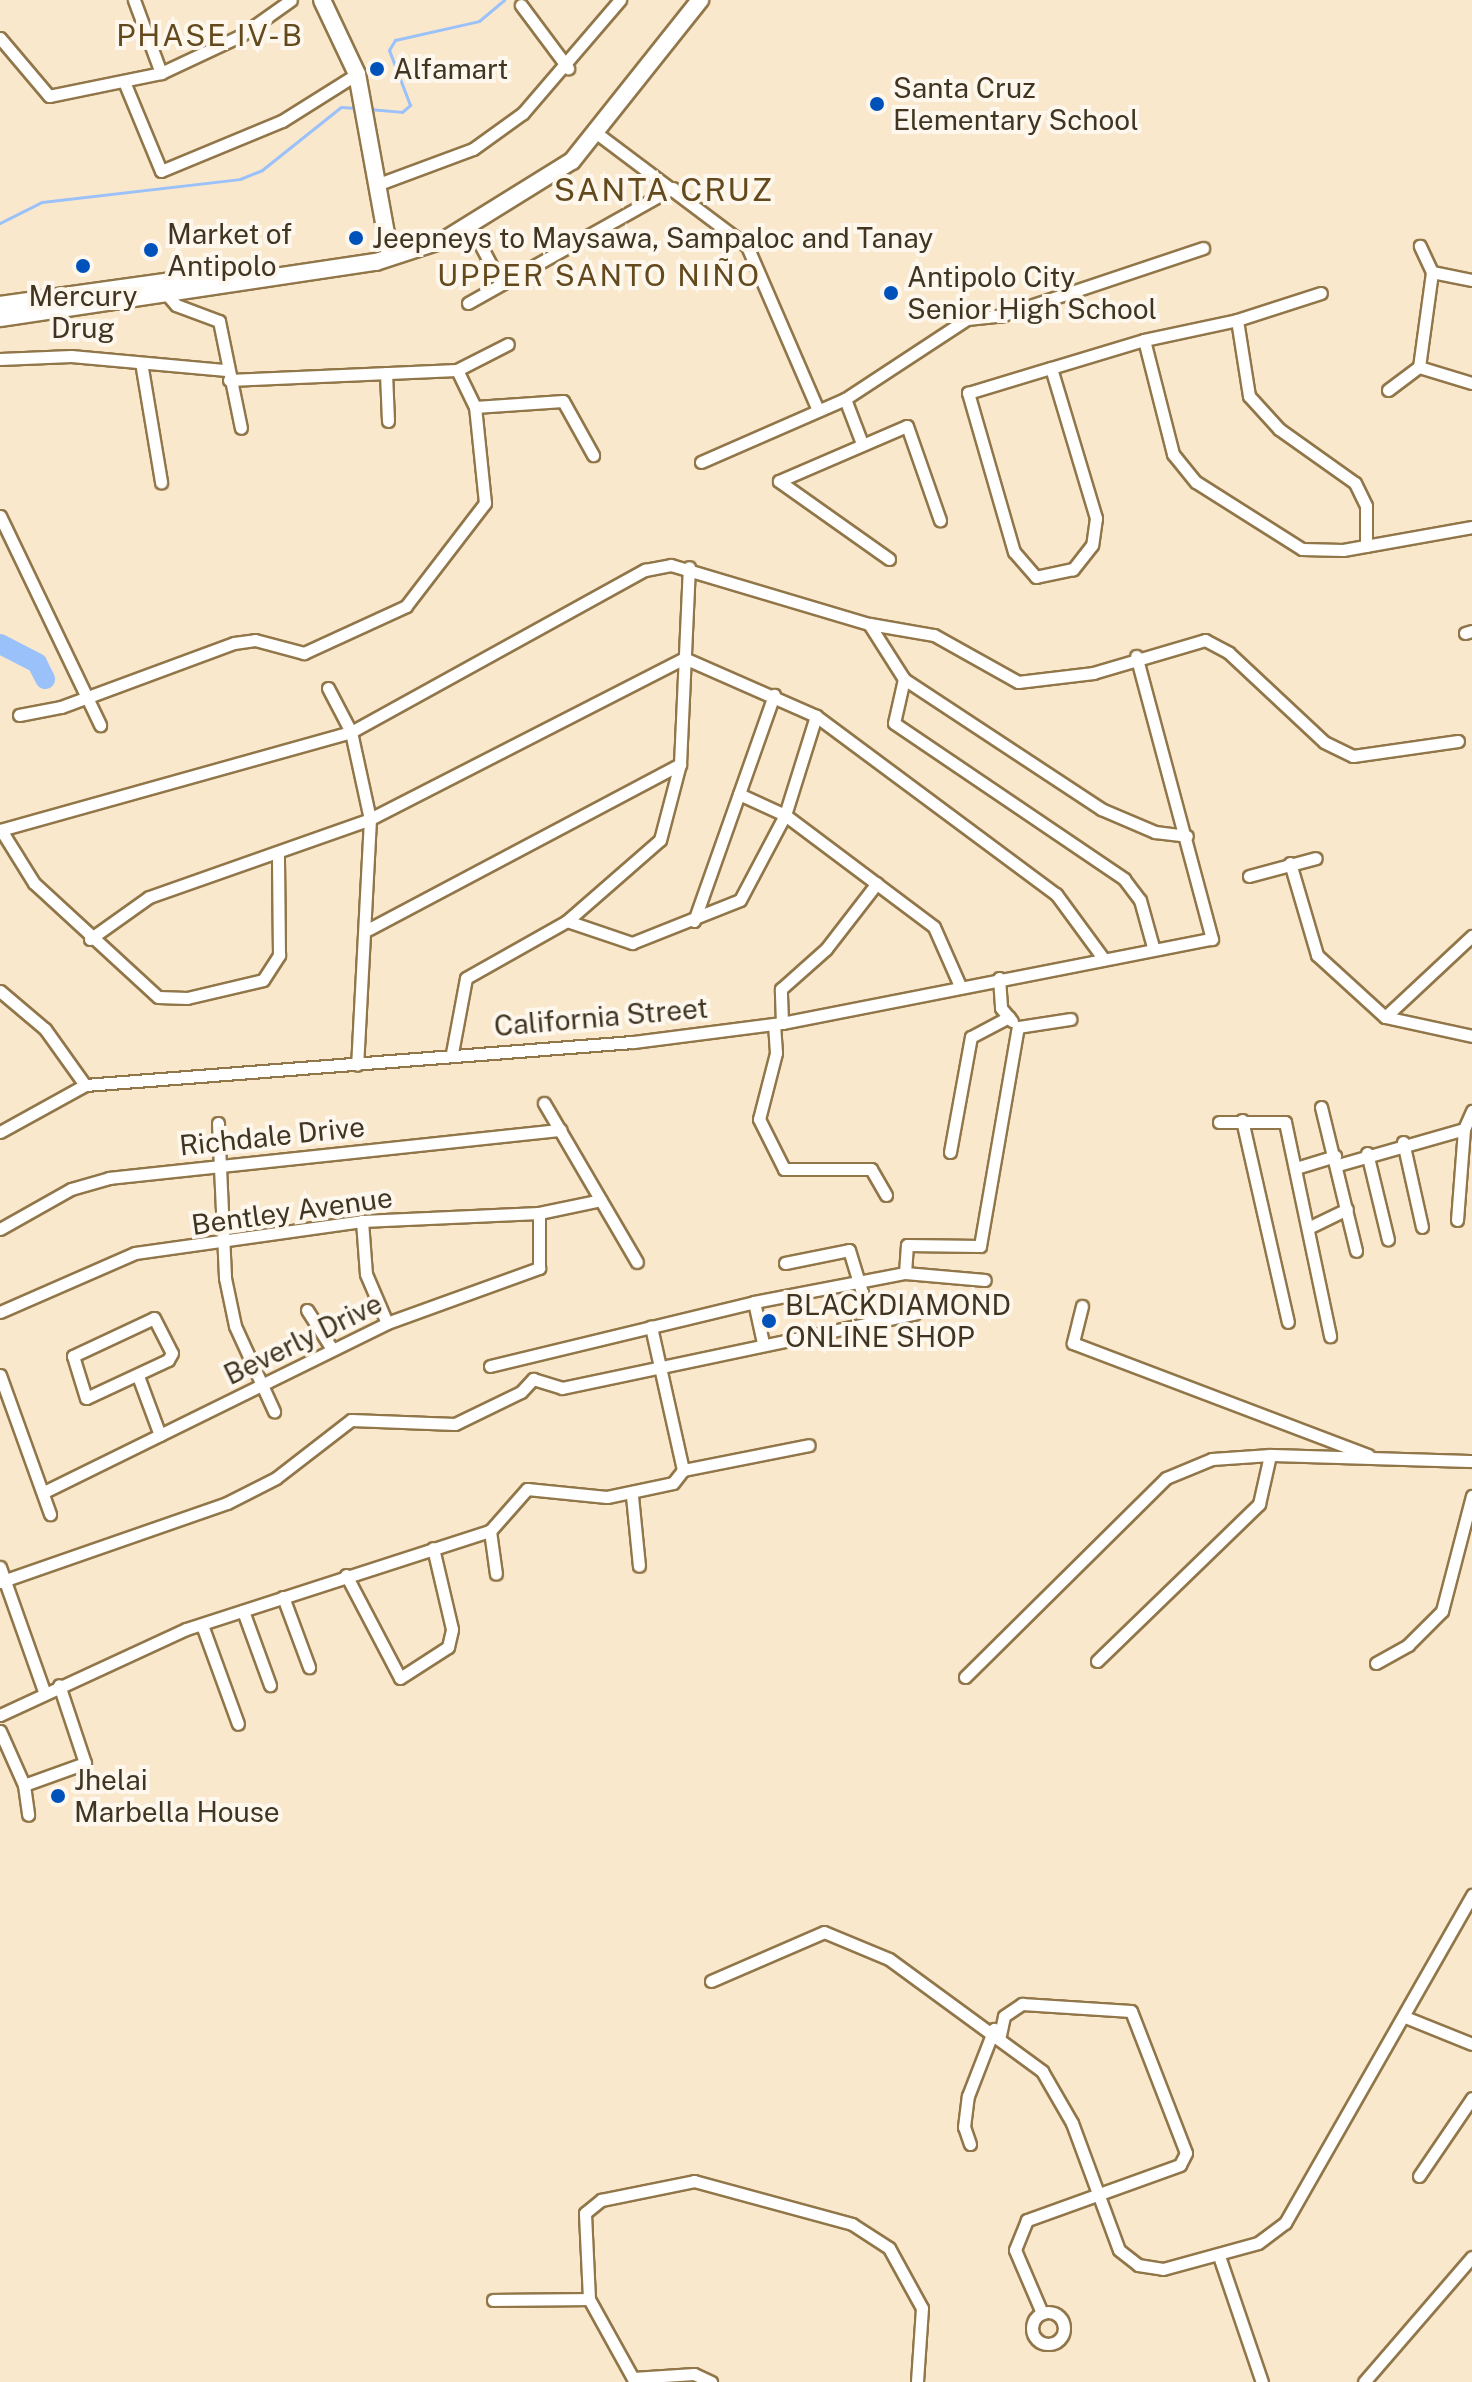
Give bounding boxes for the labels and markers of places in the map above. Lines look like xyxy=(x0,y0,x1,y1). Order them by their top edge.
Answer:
place label: Alfamart xyxy=(393,52,508,86)
marker: Alfamart xyxy=(368,60,386,78)
place label: Santa Cruz Elementary School xyxy=(893,71,1139,137)
marker: Santa Cruz Elementary School xyxy=(868,95,886,113)
place label: Market of Antipolo xyxy=(167,217,292,283)
place label: Jeepneys to Maysawa, Sampaloc and Tanay xyxy=(372,221,934,255)
marker: Jeepneys to Maysawa, Sampaloc and Tanay xyxy=(347,229,365,247)
marker: Market of Antipolo xyxy=(142,241,160,259)
marker: Mercury Drug xyxy=(74,257,92,275)
place label: Antipolo City Senior High School xyxy=(907,260,1157,326)
place label: Mercury Drug xyxy=(28,279,138,345)
marker: Antipolo City Senior High School xyxy=(882,284,900,302)
place label: BLACKDIAMOND ONLINE SHOP xyxy=(785,1288,1011,1354)
marker: BLACKDIAMOND ONLINE SHOP xyxy=(760,1312,778,1330)
place label: Jhelai Marbella House xyxy=(74,1763,280,1829)
marker: Jhelai Marbella House xyxy=(49,1787,67,1805)

